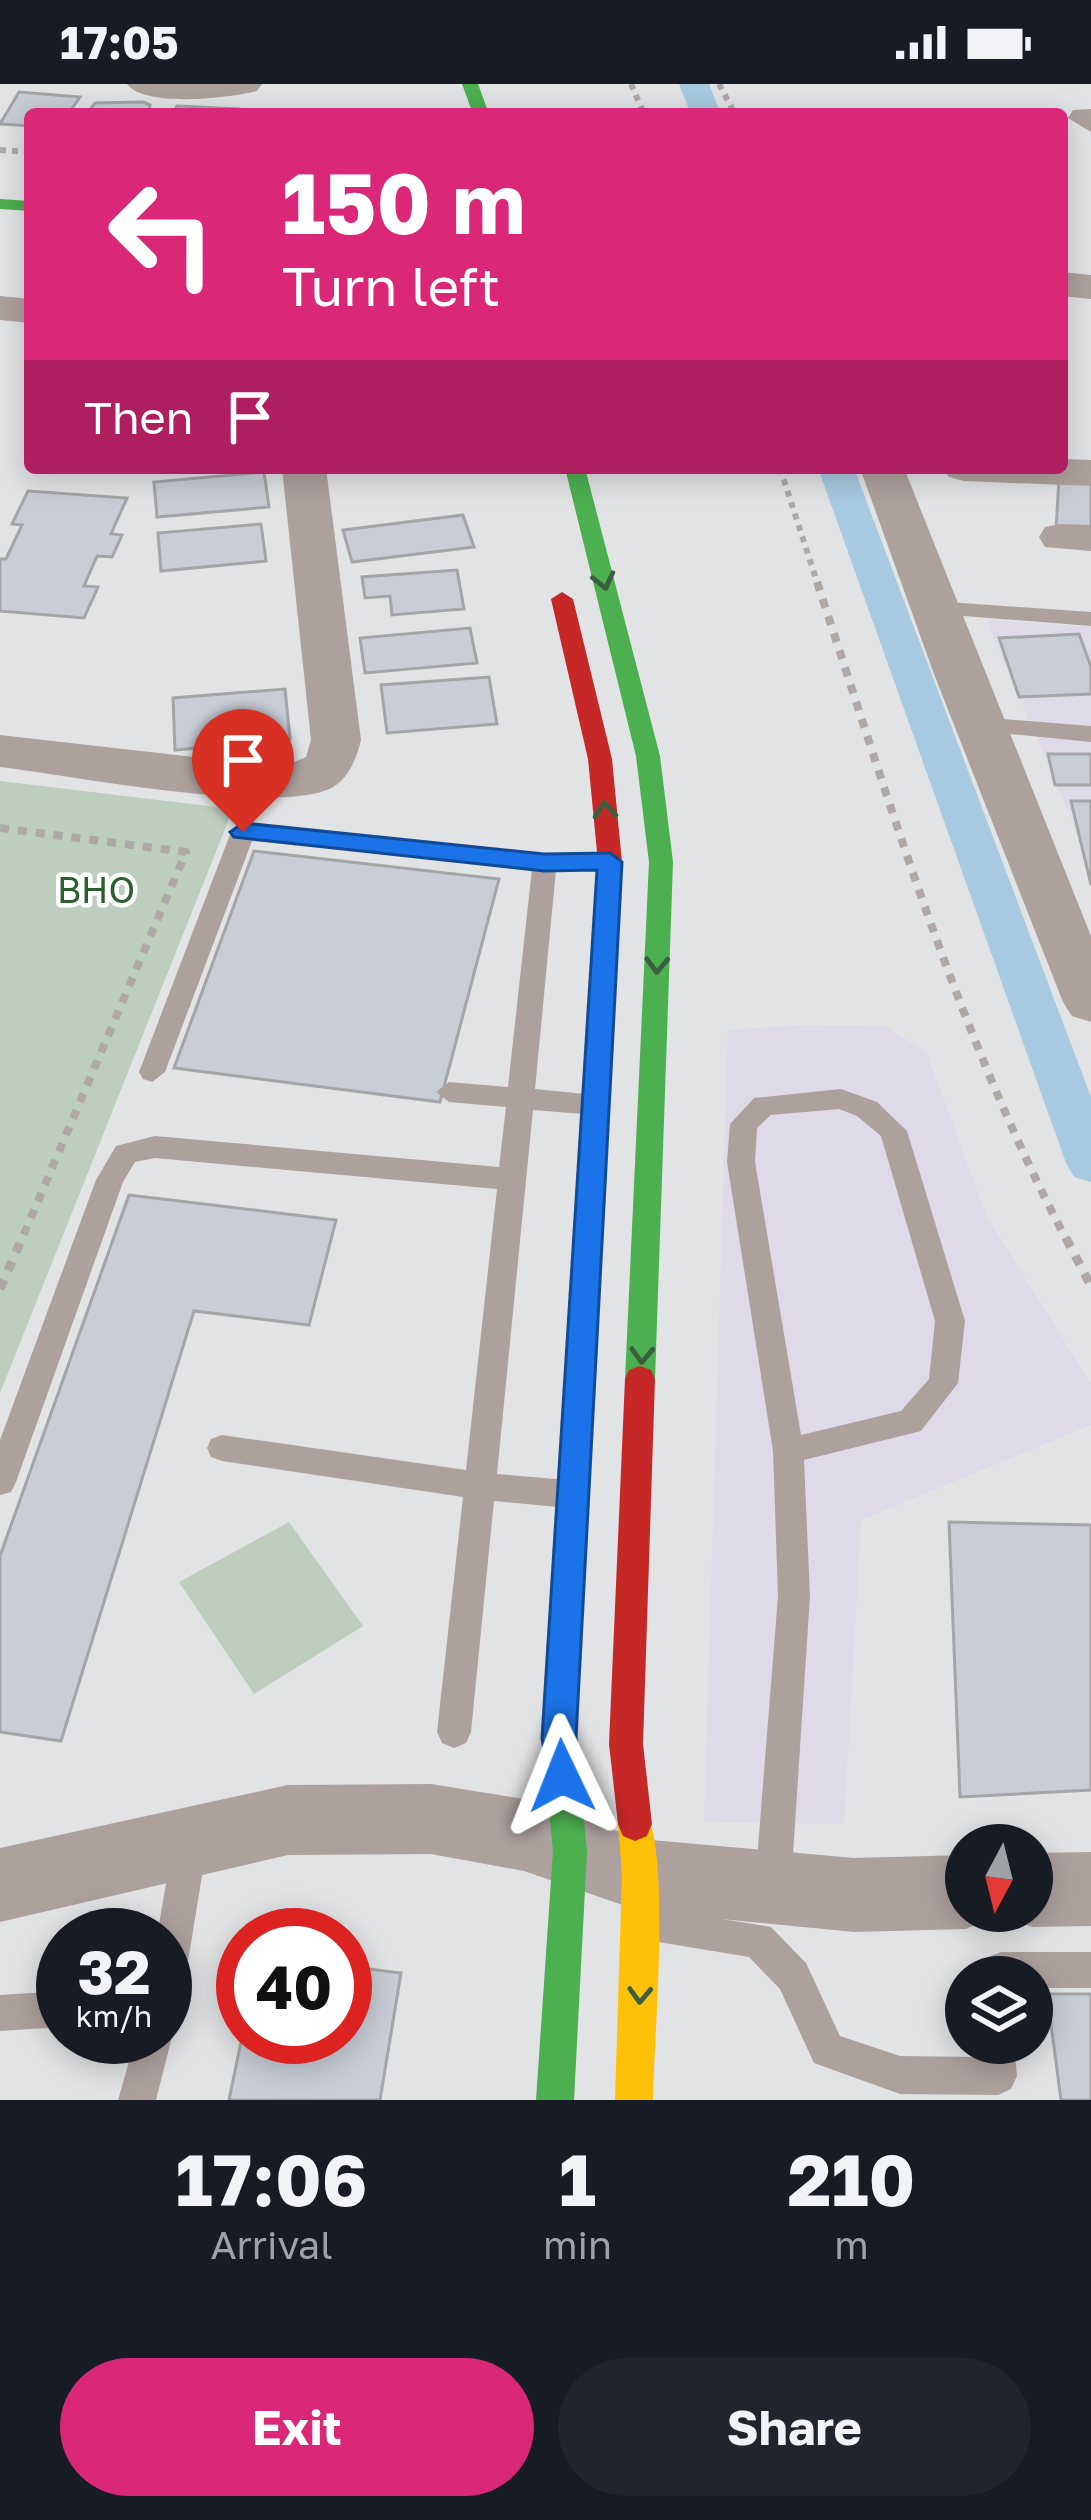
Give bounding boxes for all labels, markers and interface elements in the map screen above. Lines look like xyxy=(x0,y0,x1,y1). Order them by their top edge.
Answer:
text: 17:05 xyxy=(60,15,179,69)
text: 150 m xyxy=(282,152,526,252)
icon: left xyxy=(84,156,240,312)
text: Turn left xyxy=(282,253,500,318)
icon: arrive xyxy=(217,384,283,450)
text: Then xyxy=(84,390,193,444)
one-way arrow xyxy=(590,571,615,591)
pin xyxy=(192,709,294,832)
icon: arrive xyxy=(210,727,276,793)
one-way arrow xyxy=(593,800,618,819)
park label: BHO xyxy=(57,868,135,911)
one-way arrow xyxy=(644,956,670,975)
one-way arrow xyxy=(629,1346,655,1365)
position arrow xyxy=(499,1713,625,1839)
north arrow xyxy=(945,1824,1053,1932)
map controls xyxy=(945,1824,1053,2064)
speed limit sign: 40 xyxy=(216,1908,372,2064)
text: 32 xyxy=(77,1935,151,2007)
button: layers xyxy=(945,1956,1053,2064)
one-way arrow xyxy=(627,1986,653,2005)
text: km/h xyxy=(76,1998,152,2034)
text: 17:06 xyxy=(176,2135,367,2222)
text: 1 xyxy=(559,2135,596,2222)
text: 210 xyxy=(788,2135,915,2222)
text: Arrival xyxy=(210,2221,333,2268)
text: min xyxy=(543,2221,612,2268)
text: m xyxy=(834,2221,869,2268)
button: Exit xyxy=(60,2358,534,2496)
button: Share xyxy=(558,2358,1031,2496)

